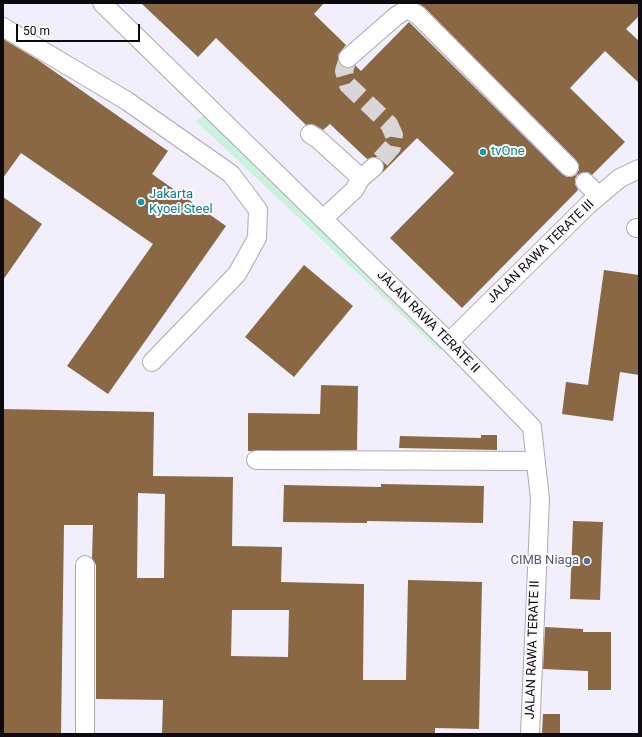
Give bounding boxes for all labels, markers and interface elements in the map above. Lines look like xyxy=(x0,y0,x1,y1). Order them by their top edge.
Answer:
scale bar xyxy=(18,16,142,42)
text: 50 m xyxy=(23,24,50,38)
place label: tvOne xyxy=(491,144,525,160)
marker: tvOne xyxy=(478,147,488,157)
place label: Jakarta Kyoei Steel xyxy=(149,187,213,218)
marker: Jakarta Kyoei Steel xyxy=(136,197,146,207)
street label: JALAN RAWA TERATE III xyxy=(484,197,598,307)
street label: JALAN RAWA TERATE II xyxy=(373,267,483,377)
place label: CIMB Niaga xyxy=(510,553,579,569)
marker: CIMB Niaga xyxy=(582,556,592,566)
street label: JALAN RAWA TERATE II xyxy=(523,580,543,720)

